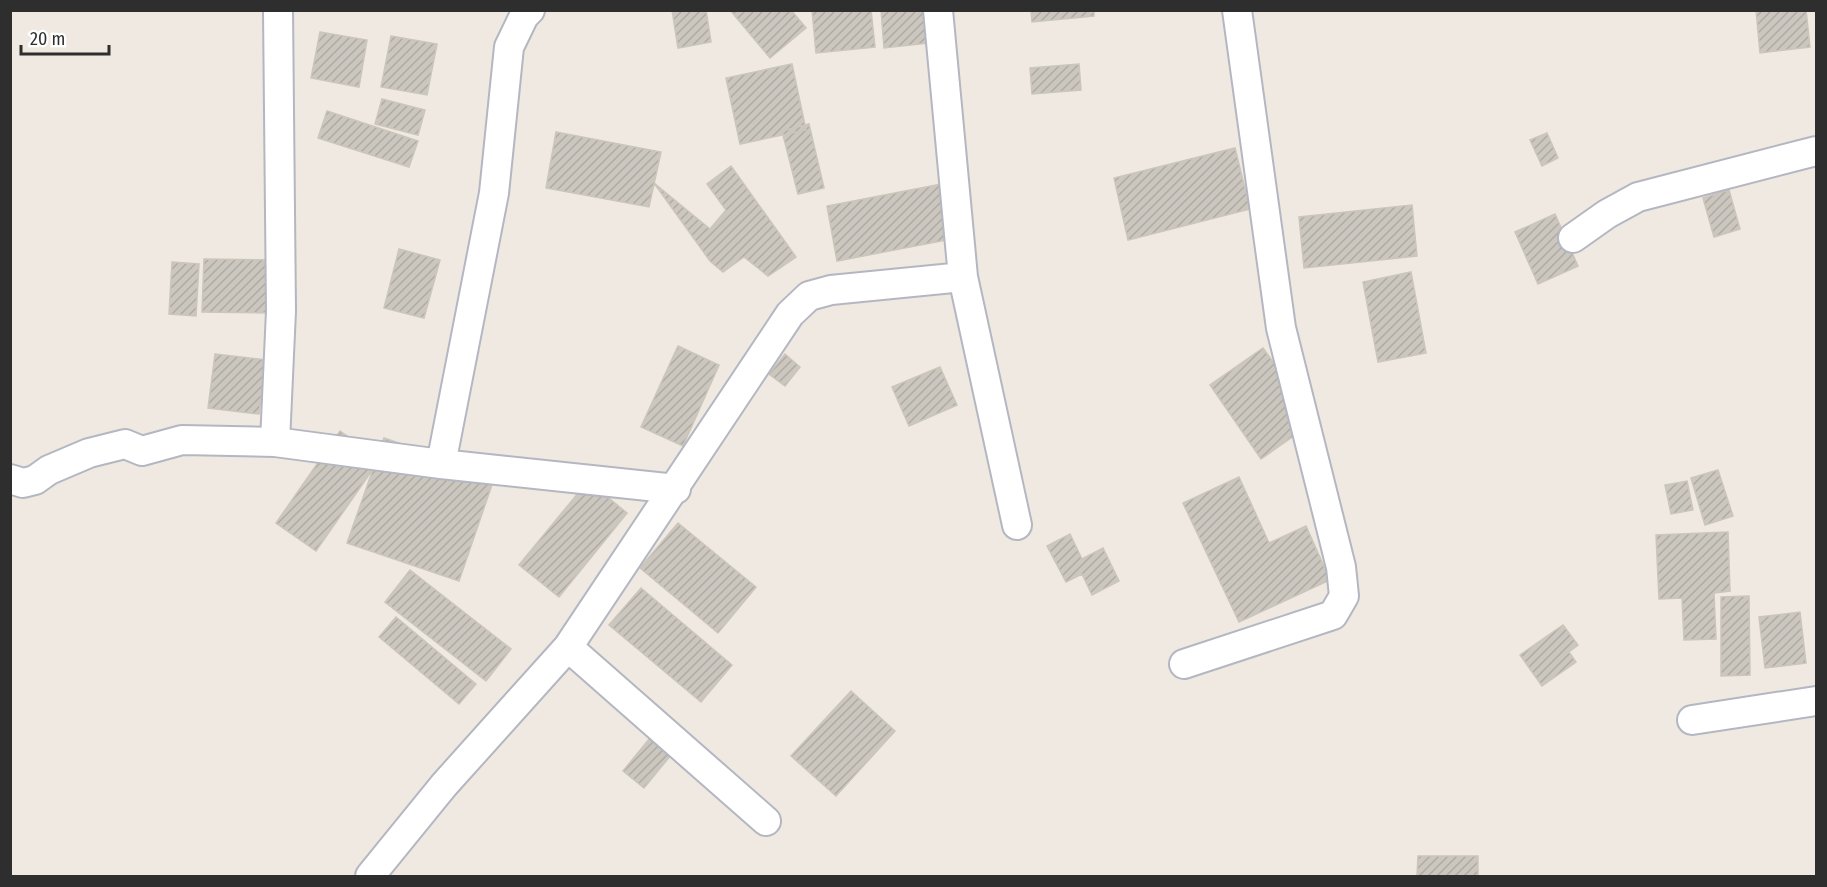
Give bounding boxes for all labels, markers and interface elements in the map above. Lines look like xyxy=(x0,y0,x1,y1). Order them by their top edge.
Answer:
scale bar xyxy=(21,18,110,56)
text: 20 m xyxy=(30,28,65,50)

